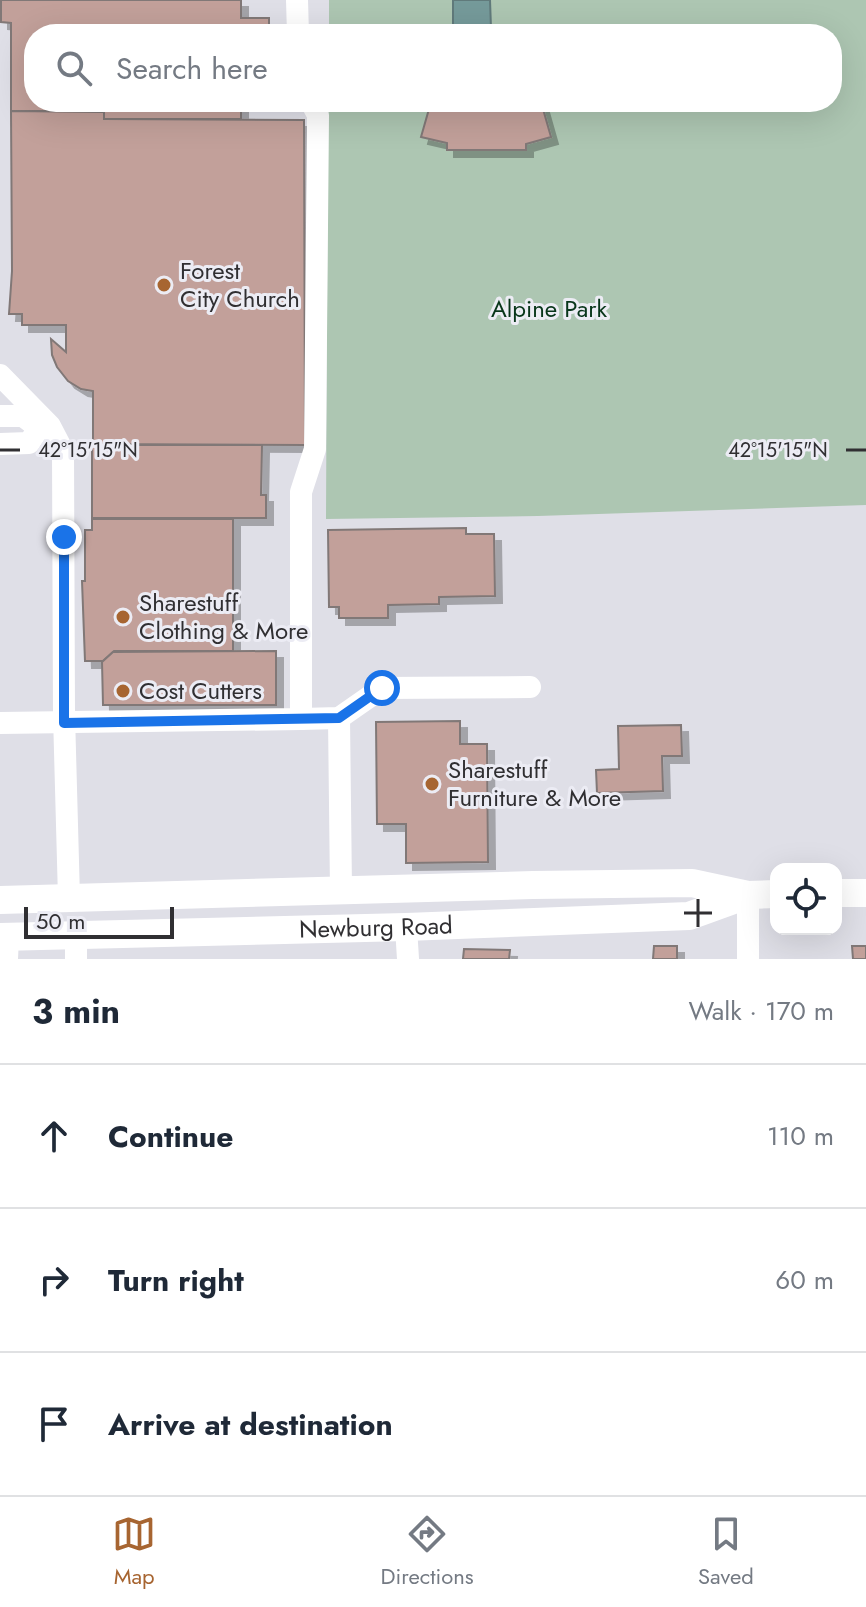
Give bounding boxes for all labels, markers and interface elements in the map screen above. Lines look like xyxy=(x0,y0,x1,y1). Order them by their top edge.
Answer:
search box xyxy=(24,24,842,112)
icon: search xyxy=(52,46,96,90)
text: Search here xyxy=(116,47,268,90)
place label: Forest City Church xyxy=(180,253,300,316)
marker: Forest City Church xyxy=(155,276,173,294)
park label: Alpine Park xyxy=(491,291,608,326)
text: 42°15'15"N xyxy=(38,436,138,465)
text: 42°15'15"N xyxy=(728,436,828,465)
route end xyxy=(46,519,82,555)
place label: Sharestuff Clothing & More xyxy=(139,585,308,648)
marker: Sharestuff Clothing & More xyxy=(114,608,132,626)
route start xyxy=(364,670,400,706)
place label: Cost Cutters xyxy=(139,673,262,708)
marker: Cost Cutters xyxy=(114,682,132,700)
place label: Sharestuff Furniture & More xyxy=(448,752,621,815)
marker: Sharestuff Furniture & More xyxy=(423,775,441,793)
map controls xyxy=(770,863,842,935)
button: locate xyxy=(770,863,842,935)
scale bar xyxy=(24,903,174,939)
text: 50 m xyxy=(36,905,85,937)
street label: Newburg Road xyxy=(299,907,453,947)
text: 3 min xyxy=(32,987,120,1036)
text: Walk · 170 m xyxy=(689,992,834,1030)
icon: ahead xyxy=(32,1114,76,1158)
text: Continue xyxy=(108,1115,234,1158)
text: 110 m xyxy=(767,1117,834,1155)
icon: right xyxy=(32,1258,76,1302)
text: Turn right xyxy=(108,1259,244,1302)
text: 60 m xyxy=(775,1261,834,1299)
icon: arrive xyxy=(32,1402,76,1446)
text: Arrive at destination xyxy=(108,1403,393,1446)
tab: Map xyxy=(112,1512,156,1592)
tab: Directions xyxy=(381,1512,474,1592)
tab: Saved xyxy=(698,1512,754,1592)

